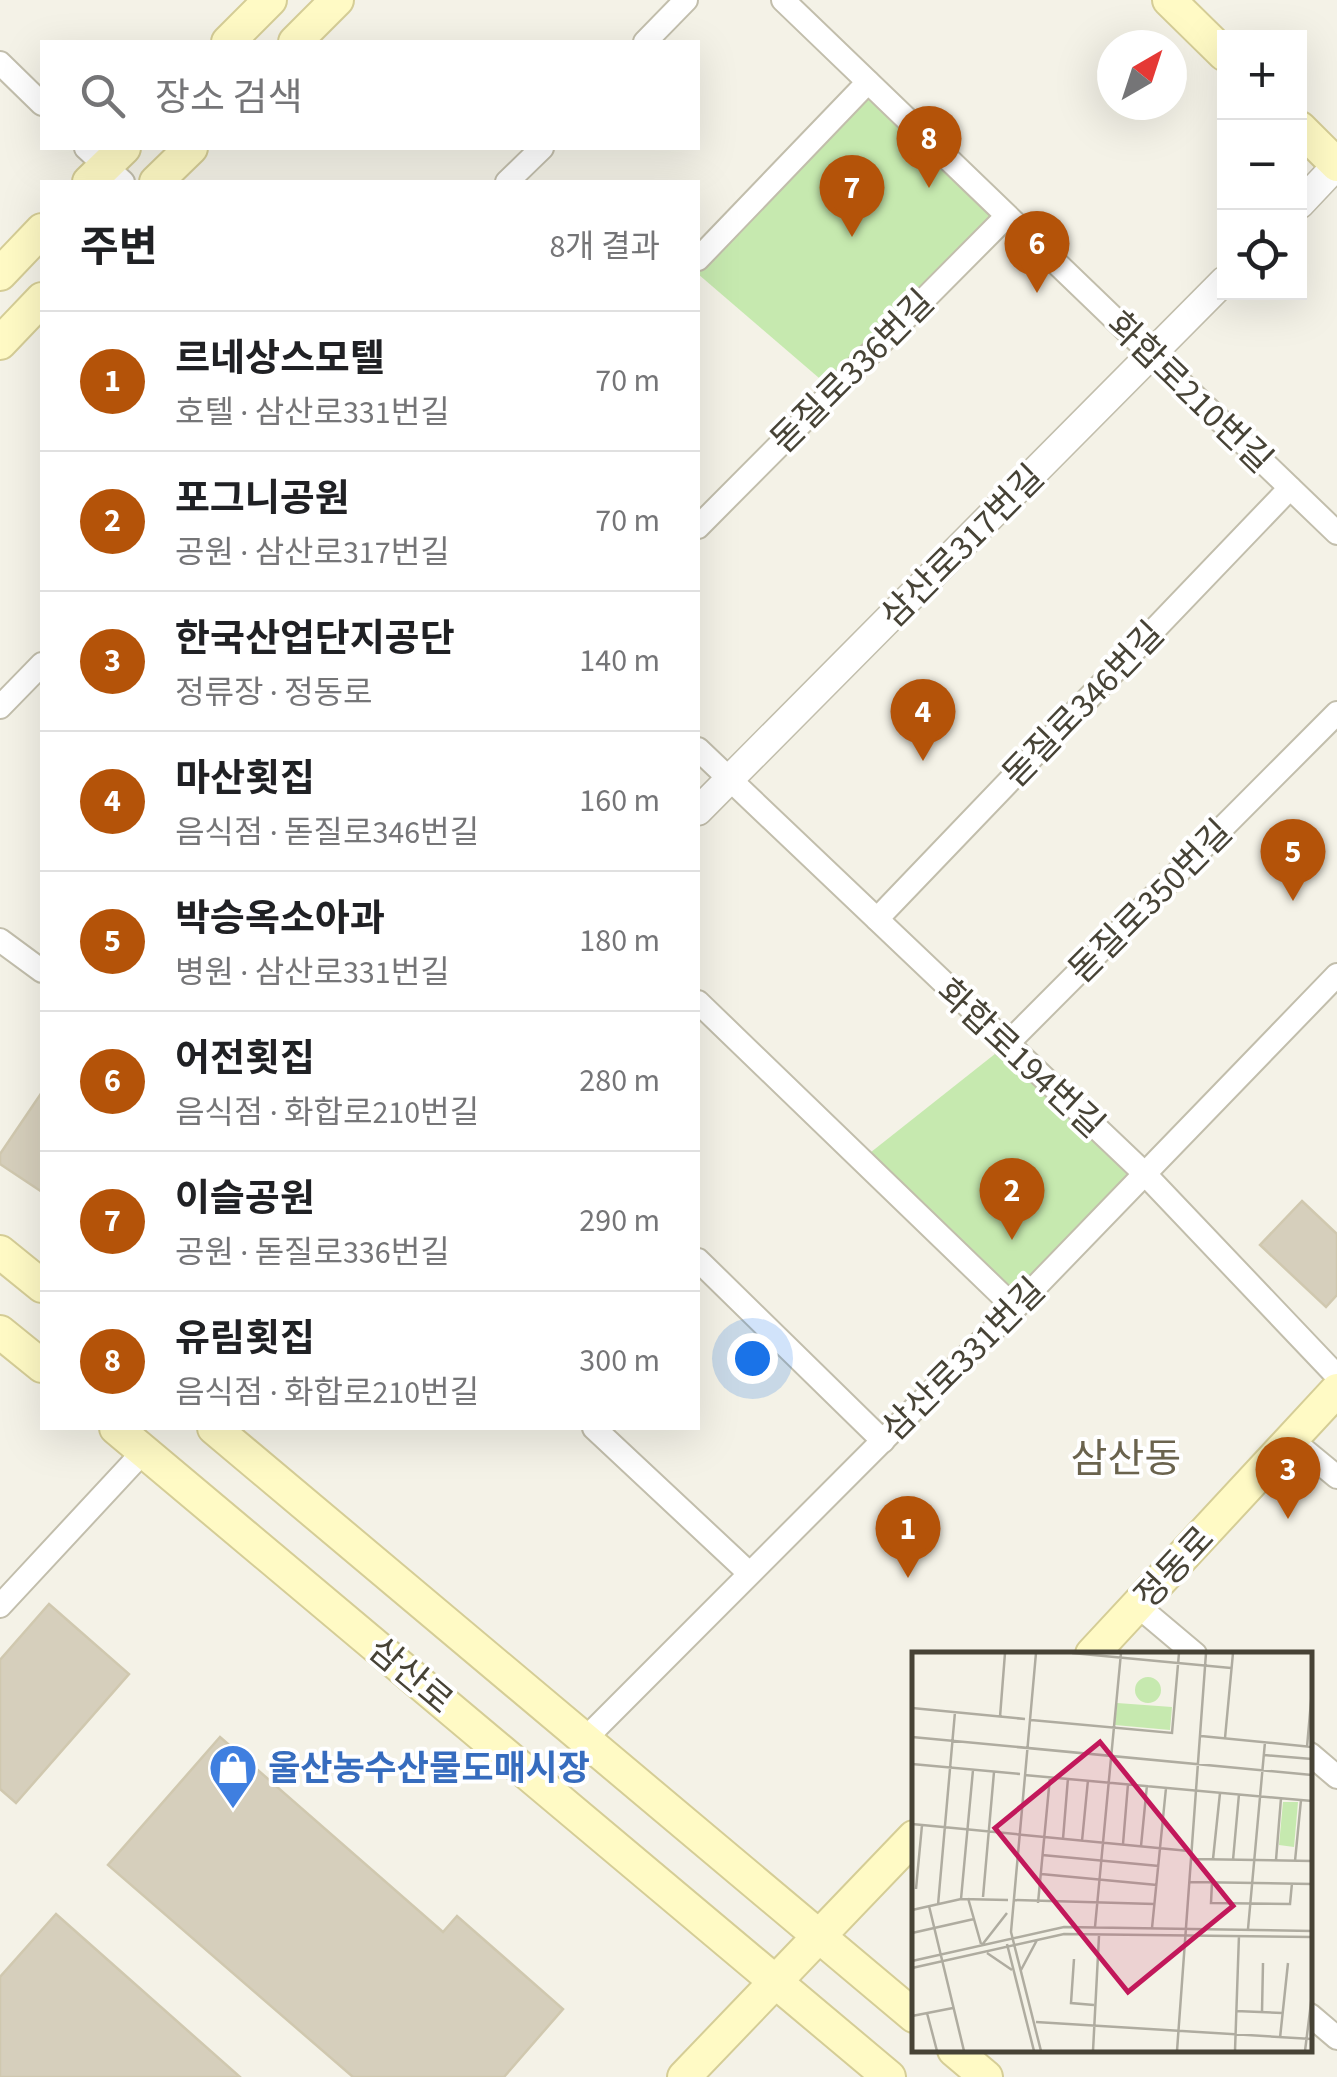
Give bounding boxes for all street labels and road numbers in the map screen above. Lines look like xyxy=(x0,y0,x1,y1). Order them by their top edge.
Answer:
street label: 돋질로336번길 xyxy=(760,279,946,465)
street label: 화합로210번길 xyxy=(1095,301,1283,485)
street label: 삼산로317번길 xyxy=(870,454,1056,640)
street label: 돋질로346번길 xyxy=(992,611,1176,799)
street label: 돋질로350번길 xyxy=(1058,809,1244,995)
street label: 화합로194번길 xyxy=(925,968,1115,1150)
street label: 삼산로331번길 xyxy=(871,1267,1057,1453)
street label: 정동로 xyxy=(1124,1515,1226,1620)
street label: 삼산로 xyxy=(357,1626,463,1726)

